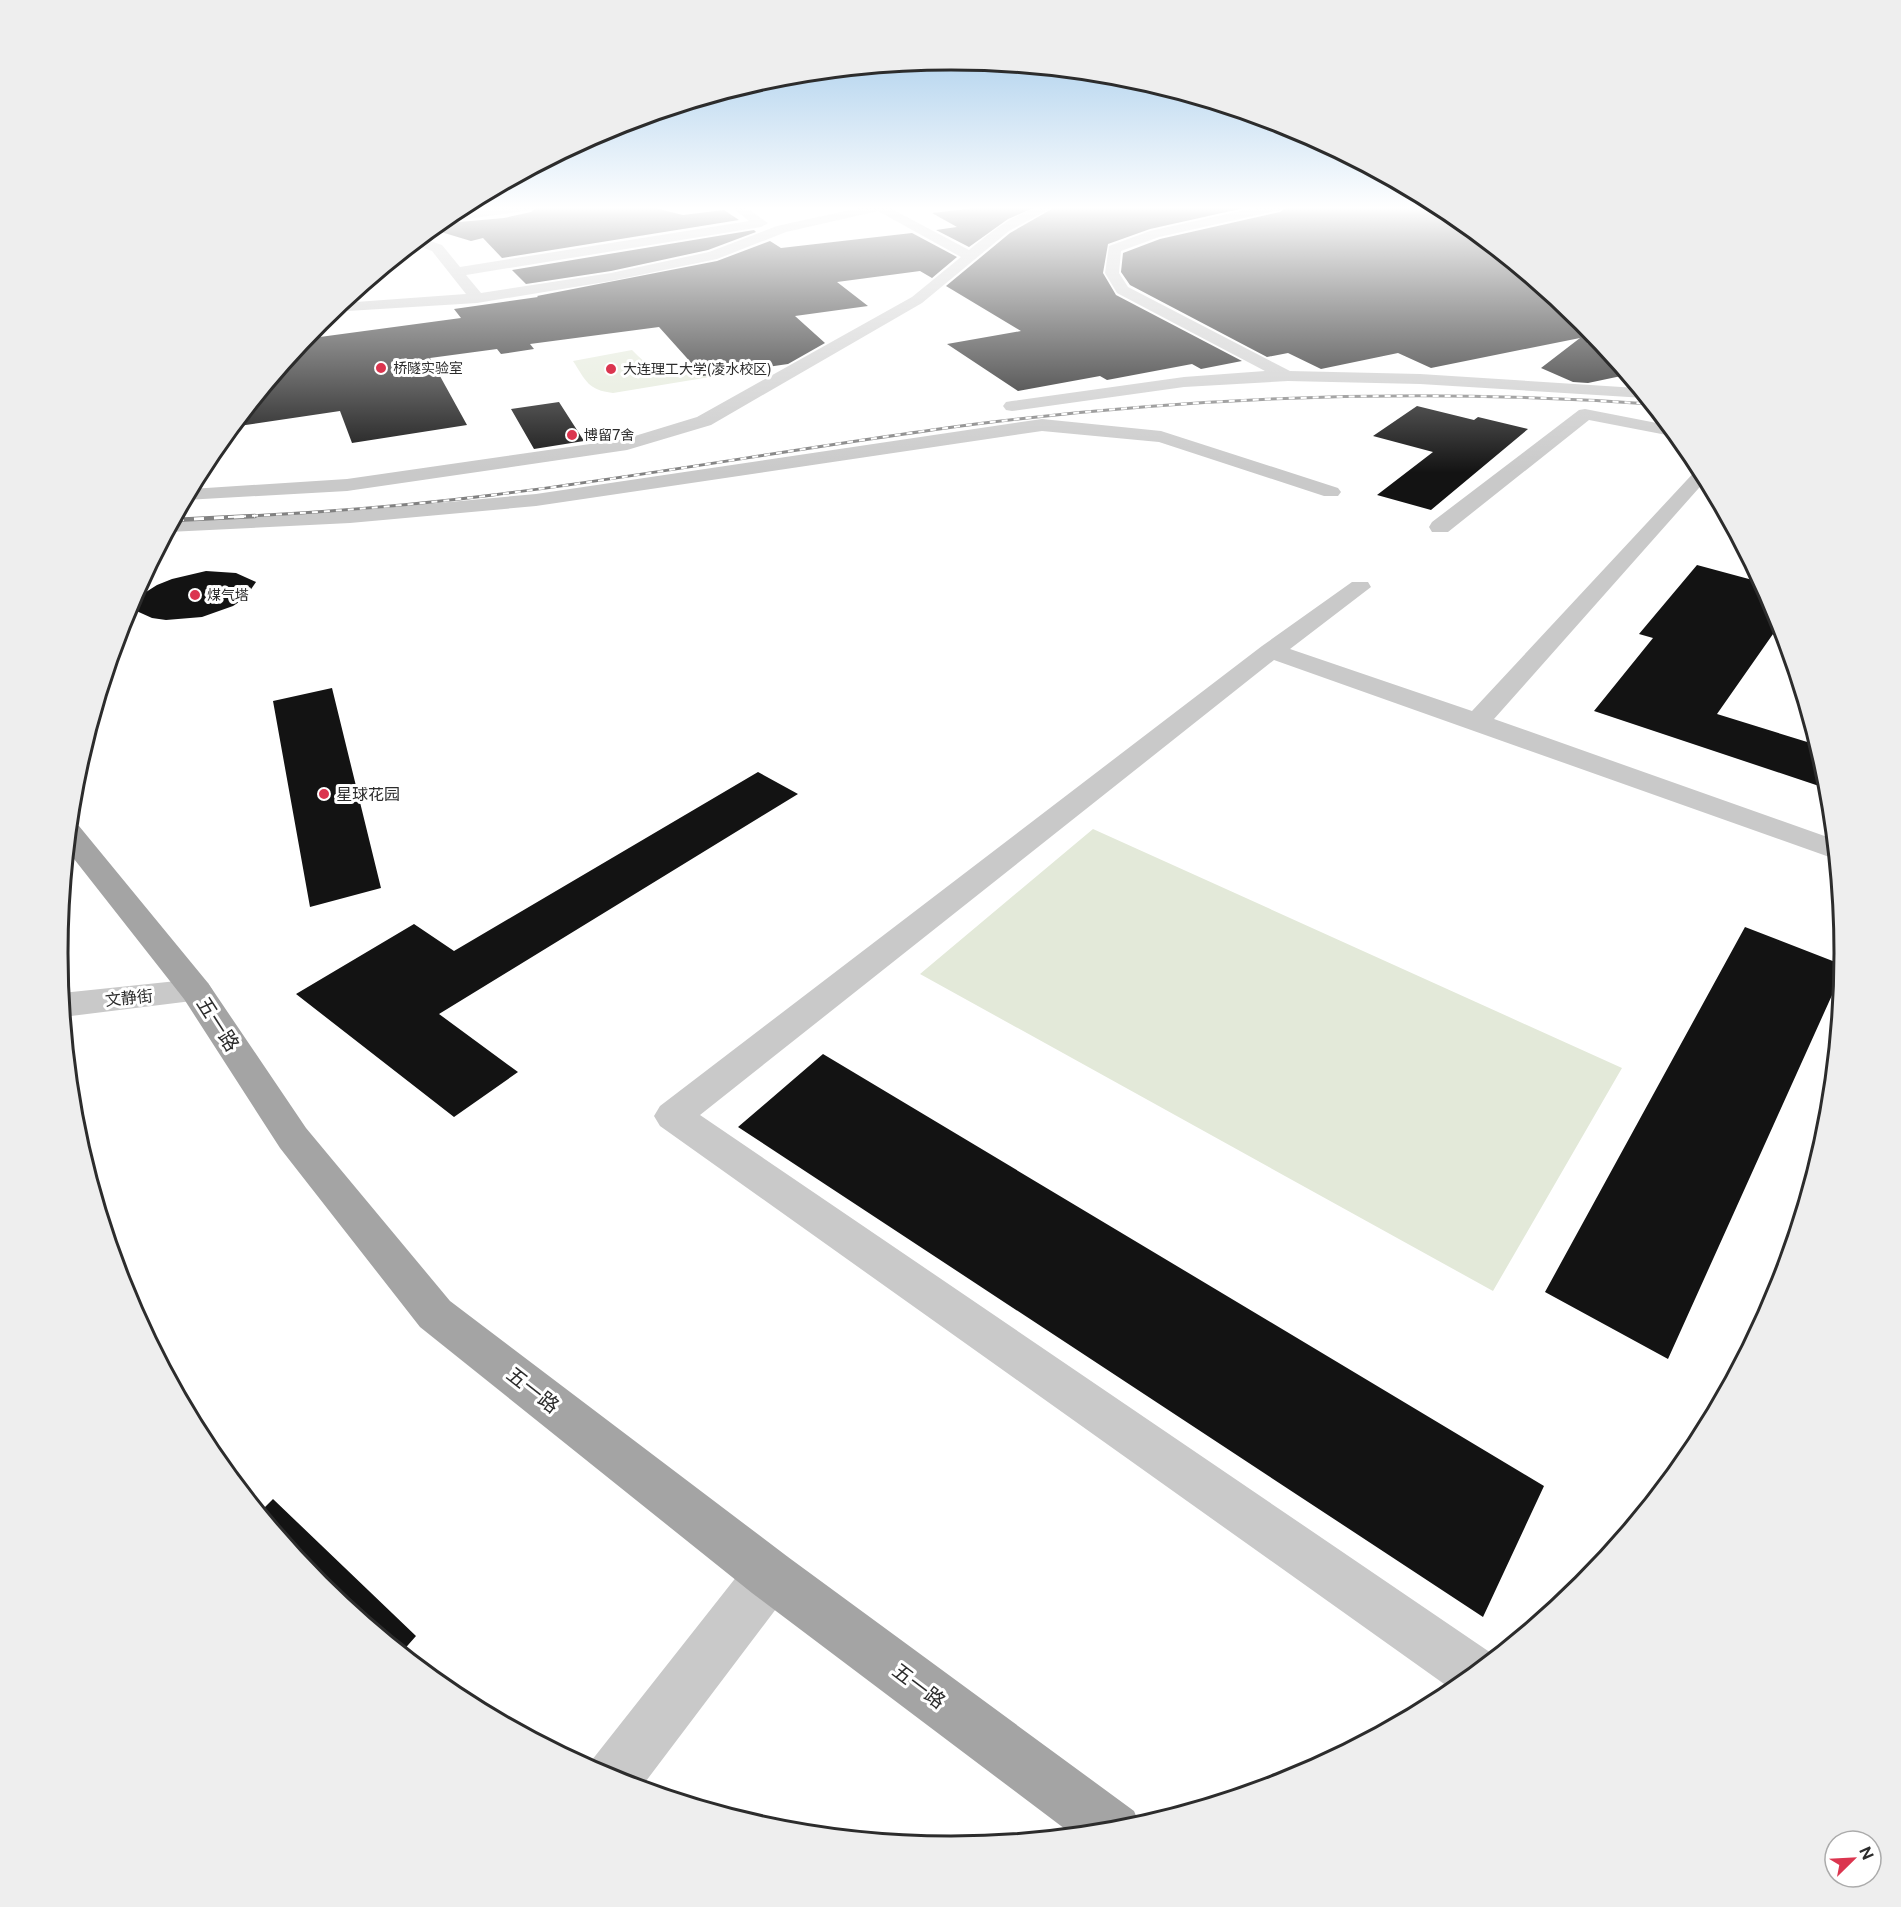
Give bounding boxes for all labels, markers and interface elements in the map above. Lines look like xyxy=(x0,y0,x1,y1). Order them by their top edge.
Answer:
place label: 桥隧实验室 xyxy=(393,360,463,376)
marker: 桥隧实验室 xyxy=(374,361,388,375)
place label: 大连理工大学(凌水校区) xyxy=(623,361,772,377)
marker: 大连理工大学(凌水校区) xyxy=(604,362,618,376)
place label: 博留7舍 xyxy=(584,427,634,443)
marker: 博留7舍 xyxy=(565,428,579,442)
place label: 煤气塔 xyxy=(207,587,249,603)
marker: 煤气塔 xyxy=(188,588,202,602)
place label: 星球花园 xyxy=(336,785,400,804)
marker: 星球花园 xyxy=(317,787,331,801)
street label: 文静街 xyxy=(104,986,154,1010)
street label: 五一路 xyxy=(192,992,244,1056)
street label: 五一路 xyxy=(502,1362,564,1418)
street label: 五一路 xyxy=(888,1658,950,1714)
north arrow xyxy=(1823,1829,1883,1889)
text: N xyxy=(1855,1844,1877,1863)

